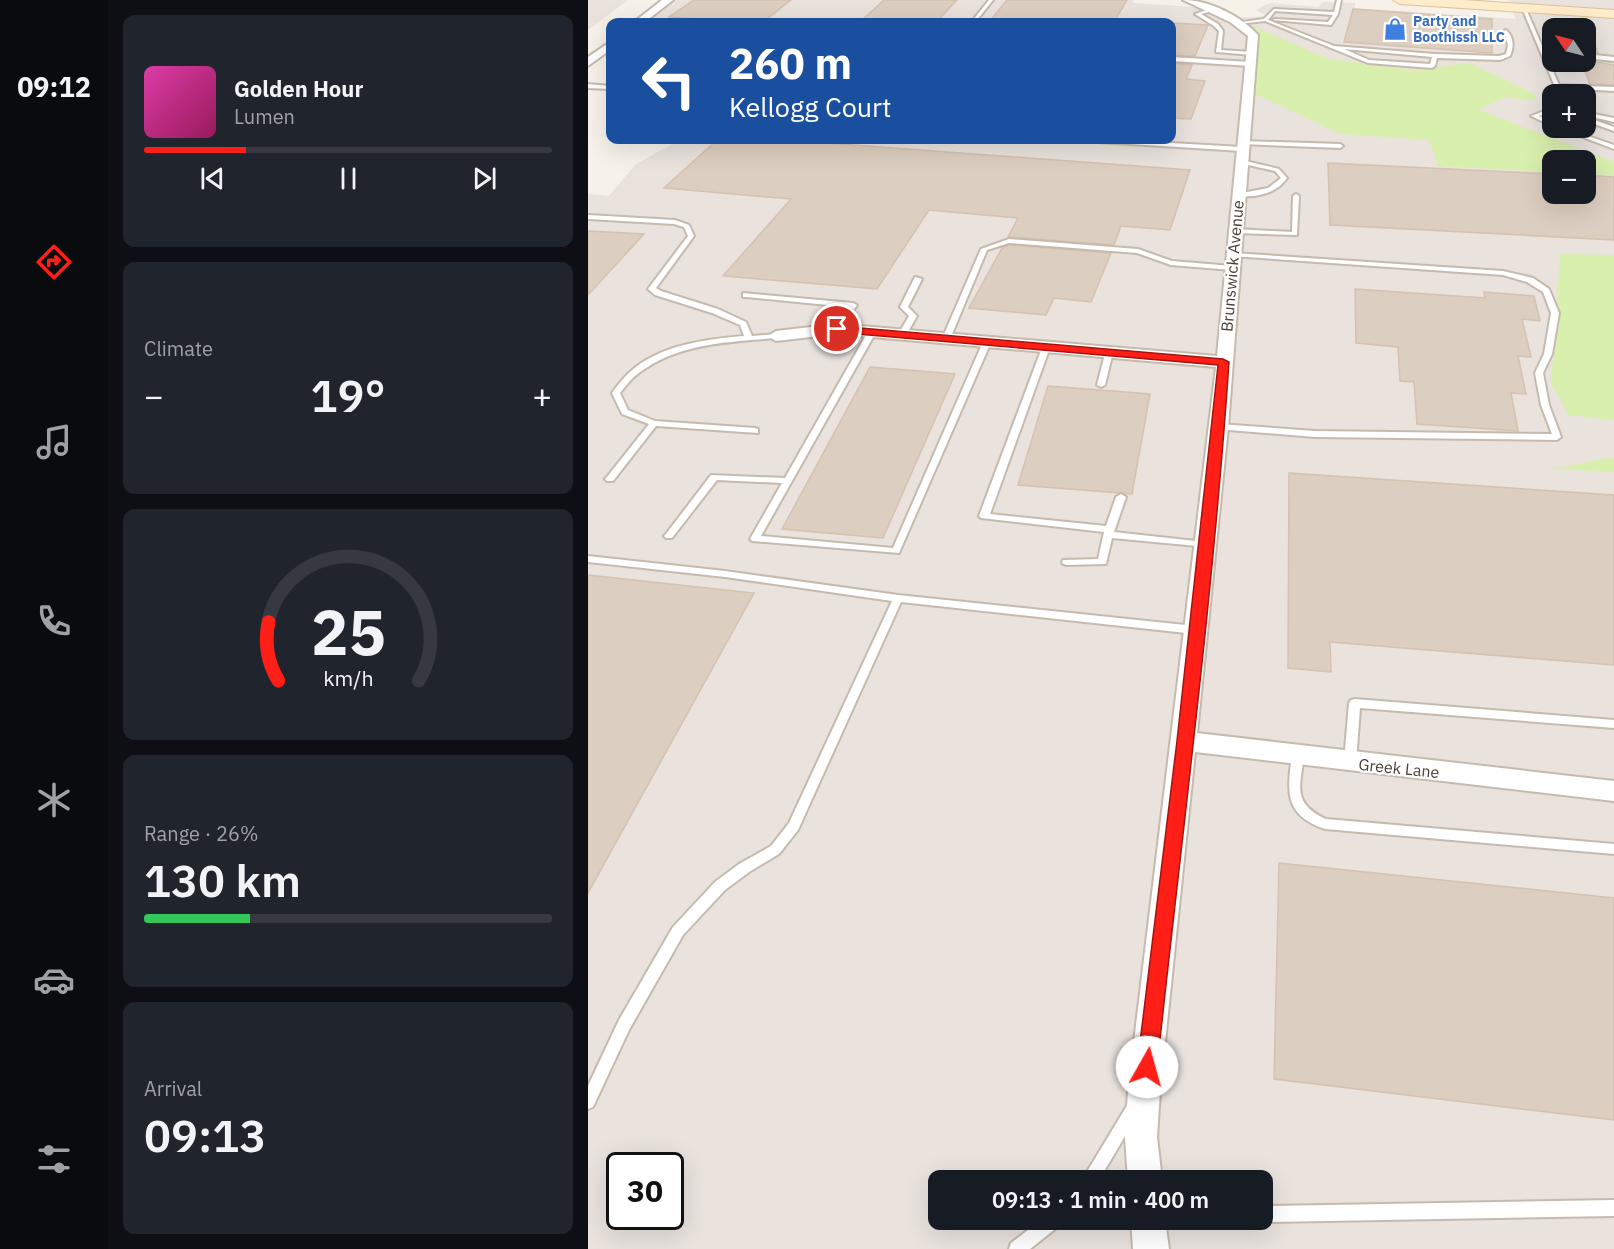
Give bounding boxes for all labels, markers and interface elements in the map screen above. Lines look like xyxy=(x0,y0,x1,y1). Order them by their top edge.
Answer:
place label: Party and Boothissh LLC xyxy=(1413,12,1505,46)
shop icon: Party and Boothissh LLC xyxy=(1382,16,1408,42)
north arrow xyxy=(1542,18,1596,72)
map controls xyxy=(1542,18,1596,204)
text: 260 m xyxy=(729,36,852,91)
icon: left xyxy=(630,42,708,120)
text: 09:12 xyxy=(17,69,91,104)
text: Golden Hour xyxy=(234,74,363,103)
button: + xyxy=(1542,84,1596,138)
text: Kellogg Court xyxy=(729,89,892,124)
text: Lumen xyxy=(234,103,295,130)
button: − xyxy=(1542,150,1596,204)
icon: previous xyxy=(196,162,229,195)
icon: pause xyxy=(332,162,365,195)
icon: next xyxy=(468,162,501,195)
street label: Brunswick Avenue xyxy=(1216,199,1248,333)
icon: directions xyxy=(33,241,75,283)
pin xyxy=(811,303,862,354)
icon: arrive xyxy=(820,312,853,345)
text: Climate xyxy=(144,335,213,362)
text: 19° xyxy=(310,366,386,424)
text: − xyxy=(144,374,164,417)
text: + xyxy=(532,374,552,417)
icon: music xyxy=(33,421,75,463)
text: 25 xyxy=(311,592,385,673)
icon: phone xyxy=(33,600,75,642)
text: km/h xyxy=(323,665,373,693)
street label: Greek Lane xyxy=(1358,754,1441,782)
icon: climate xyxy=(33,779,75,821)
text: Range · 26% xyxy=(144,820,259,847)
text: 130 km xyxy=(144,851,301,909)
icon: car xyxy=(33,959,75,1001)
position arrow xyxy=(1115,1035,1179,1099)
text: Arrival xyxy=(144,1075,202,1102)
text: 09:13 xyxy=(144,1106,266,1164)
icon: filters xyxy=(33,1138,75,1180)
speed limit sign: 30 xyxy=(606,1152,684,1230)
text: 09:13 · 1 min · 400 m xyxy=(992,1185,1209,1214)

